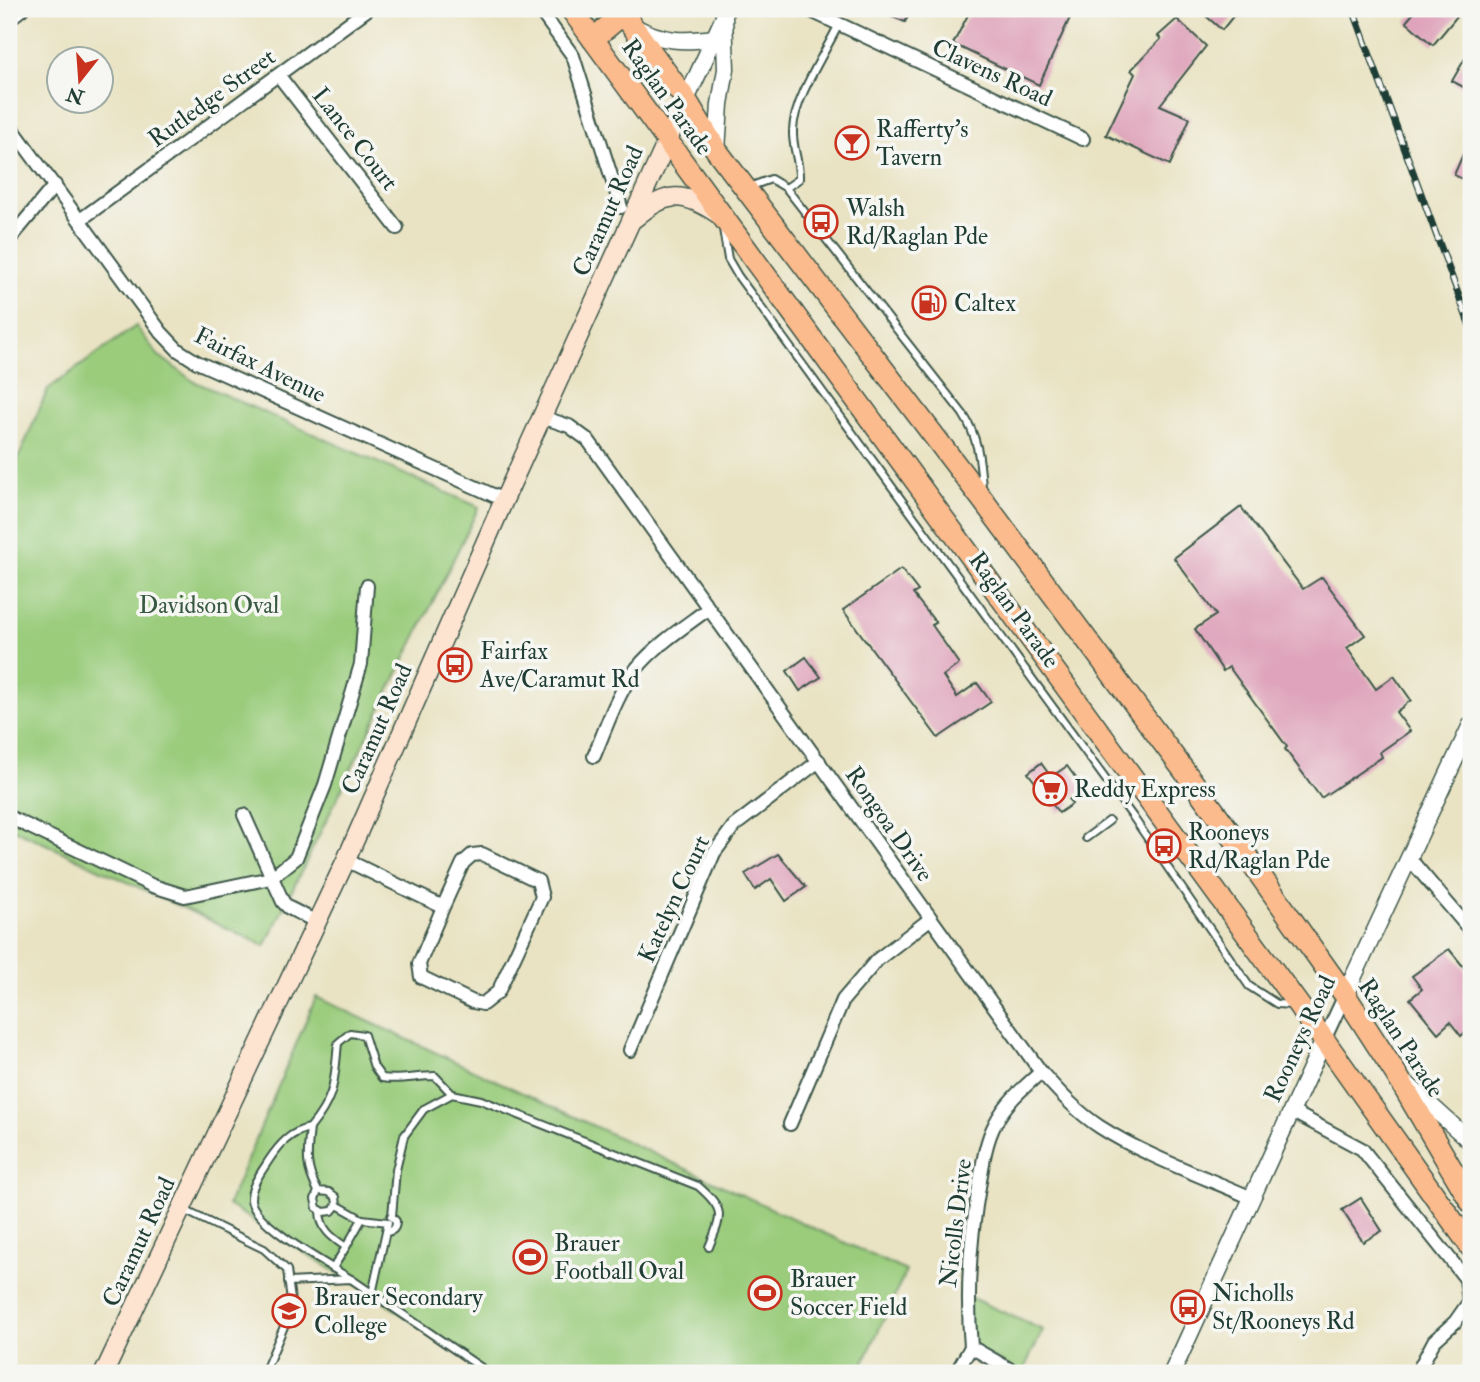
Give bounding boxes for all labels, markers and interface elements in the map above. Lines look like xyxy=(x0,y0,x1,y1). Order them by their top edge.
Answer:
street label: Clavens Road xyxy=(927,32,1057,114)
street label: Raglan Parade xyxy=(614,33,720,161)
street label: Rutledge Street xyxy=(142,41,282,155)
north arrow xyxy=(46,46,116,116)
text: N xyxy=(63,81,88,110)
street label: Lance Court xyxy=(305,81,405,197)
place label: Rafferty's Tavern xyxy=(876,114,969,173)
bar icon: Rafferty's Tavern xyxy=(833,124,871,162)
street label: Caramut Road xyxy=(565,141,651,281)
place label: Walsh Rd/Raglan Pde xyxy=(845,193,988,252)
bus stop icon: Walsh Rd/Raglan Pde xyxy=(802,203,840,241)
fuel station icon: Caltex xyxy=(910,284,948,322)
place label: Caltex xyxy=(954,288,1016,319)
street label: Fairfax Avenue xyxy=(189,320,331,410)
street label: Raglan Parade xyxy=(961,546,1067,674)
park label: Davidson Oval xyxy=(139,590,279,621)
place label: Fairfax Ave/Caramut Rd xyxy=(479,636,640,695)
bus stop icon: Fairfax Ave/Caramut Rd xyxy=(436,646,474,684)
street label: Caramut Road xyxy=(334,659,420,799)
street label: Rongoa Drive xyxy=(838,760,940,888)
supermarket icon: Reddy Express xyxy=(1031,770,1069,808)
place label: Reddy Express xyxy=(1074,774,1216,805)
place label: Rooneys Rd/Raglan Pde xyxy=(1188,817,1330,876)
bus stop icon: Rooneys Rd/Raglan Pde xyxy=(1145,827,1183,865)
street label: Katelyn Court xyxy=(631,830,717,968)
street label: Rooneys Road xyxy=(1257,970,1343,1107)
street label: Raglan Parade xyxy=(1351,972,1451,1104)
street label: Nicolls Drive xyxy=(933,1157,979,1289)
street label: Caramut Road xyxy=(95,1172,183,1312)
place label: Brauer Football Oval xyxy=(554,1228,684,1287)
sports icon: Brauer Football Oval xyxy=(511,1238,549,1276)
place label: Brauer Soccer Field xyxy=(790,1264,907,1323)
sports icon: Brauer Soccer Field xyxy=(746,1274,784,1312)
place label: Nicholls St/Rooneys Rd xyxy=(1212,1278,1355,1337)
place label: Brauer Secondary College xyxy=(314,1282,483,1341)
bus stop icon: Nicholls St/Rooneys Rd xyxy=(1169,1288,1207,1326)
school or university icon: Brauer Secondary College xyxy=(270,1292,308,1330)

